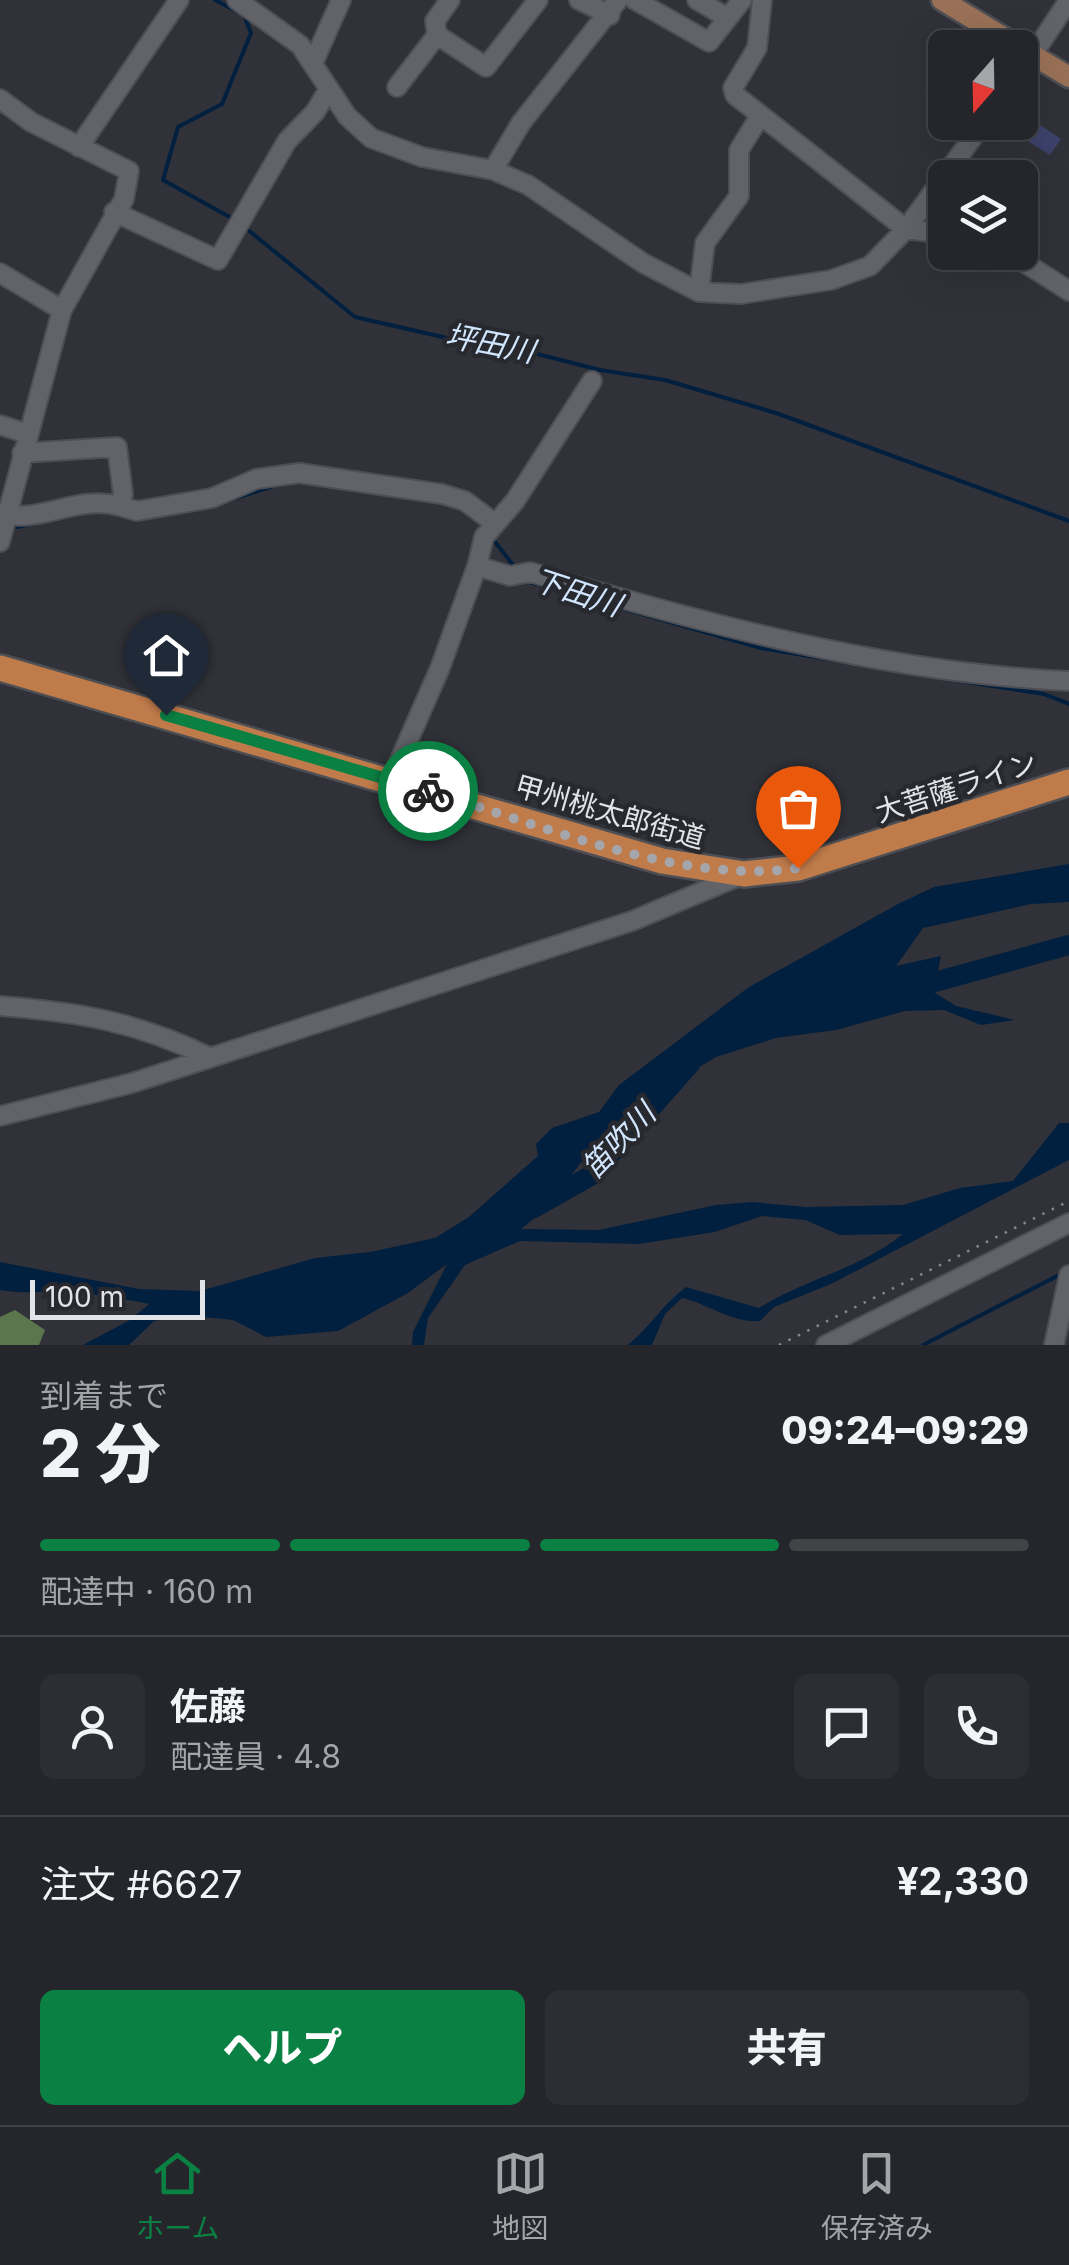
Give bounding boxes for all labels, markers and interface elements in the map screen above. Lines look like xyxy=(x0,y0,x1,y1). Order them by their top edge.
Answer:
north arrow xyxy=(928,30,1038,140)
map controls xyxy=(928,30,1038,270)
button: layers xyxy=(928,160,1038,270)
water label: 坪田川 xyxy=(443,317,541,370)
water label: 下田川 xyxy=(529,561,629,624)
pin xyxy=(124,613,209,716)
icon: home xyxy=(139,628,194,683)
courier xyxy=(378,741,478,841)
street label: 大菩薩ライン xyxy=(871,745,1041,829)
icon: bike xyxy=(401,764,456,819)
pin xyxy=(756,766,841,869)
street label: 甲州桃太郎街道 xyxy=(511,769,709,855)
icon: bag xyxy=(771,781,826,836)
water label: 笛吹川 xyxy=(574,1093,665,1185)
scale bar xyxy=(30,1275,205,1320)
text: 100 m xyxy=(45,1280,124,1314)
text: 到着まで xyxy=(40,1376,168,1415)
text: 09:24–09:29 xyxy=(781,1407,1029,1453)
text: 2 分 xyxy=(40,1414,161,1493)
text: 配達中 · 160 m xyxy=(40,1572,253,1611)
button: person xyxy=(40,1674,145,1779)
button: chat xyxy=(794,1674,899,1779)
button: phone xyxy=(924,1674,1029,1779)
text: 佐藤 xyxy=(170,1683,246,1729)
text: 配達員 · 4.8 xyxy=(170,1737,341,1776)
text: ¥2,330 xyxy=(897,1858,1029,1904)
text: 注文 #6627 xyxy=(40,1861,243,1907)
button: ヘルプ xyxy=(40,1990,525,2105)
button: 共有 xyxy=(545,1990,1029,2105)
tab: ホーム xyxy=(136,2146,219,2246)
tab: 地図 xyxy=(492,2146,548,2246)
tab: 保存済み xyxy=(821,2146,933,2246)

